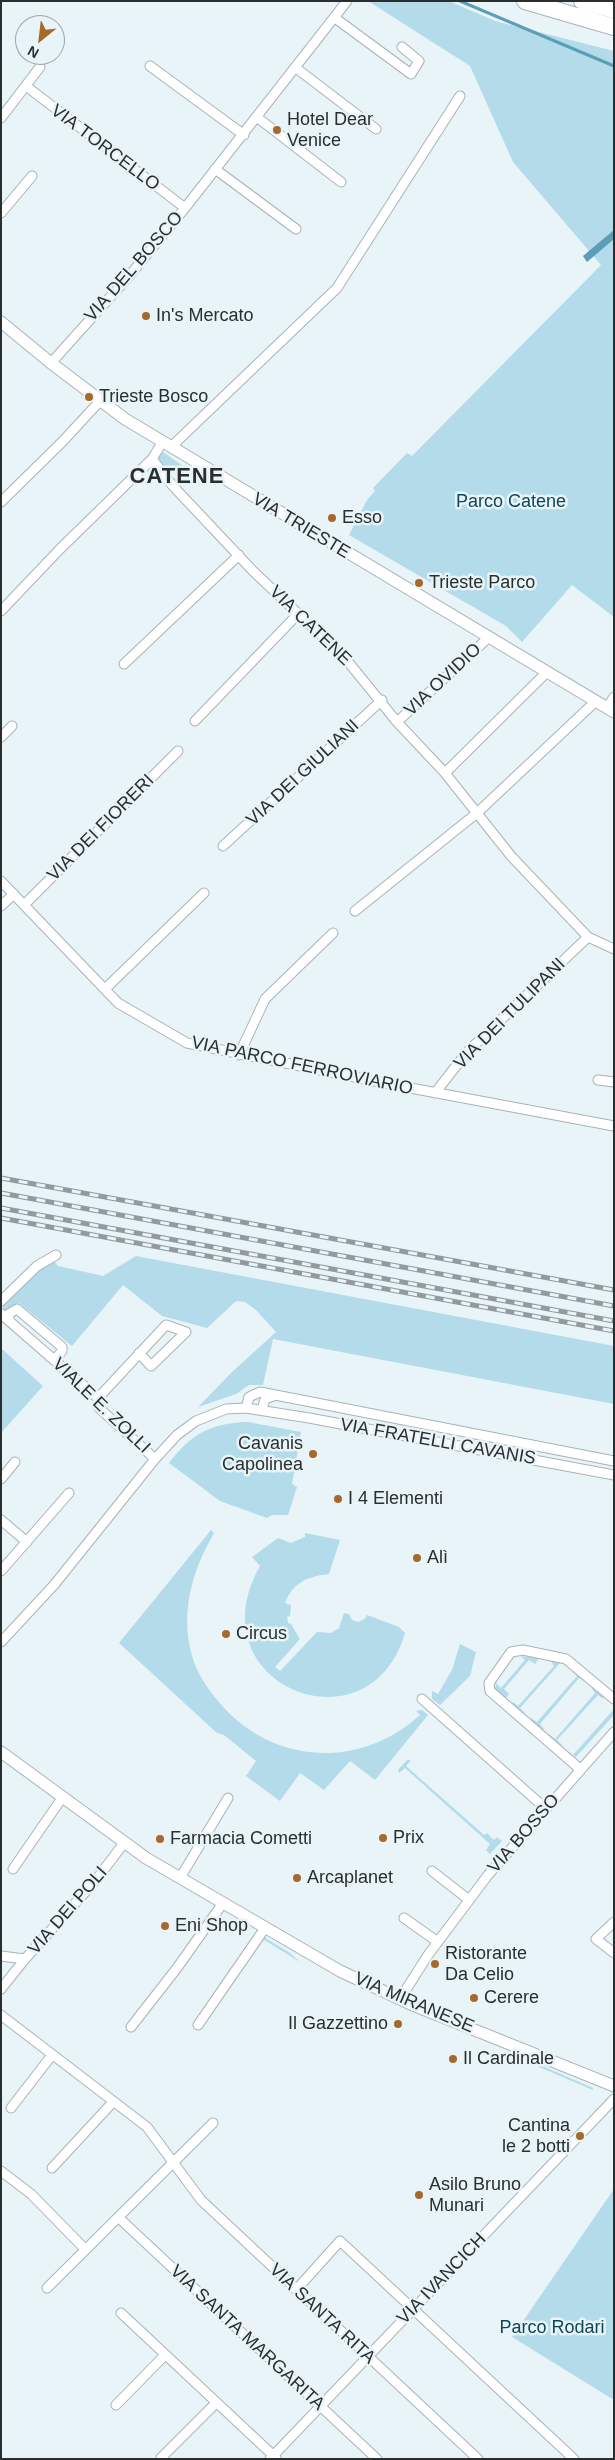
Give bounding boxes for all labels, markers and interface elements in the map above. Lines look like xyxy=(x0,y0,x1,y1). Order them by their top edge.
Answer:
north arrow xyxy=(15,15,65,65)
text: N xyxy=(25,43,42,62)
street label: VIA TORCELLO xyxy=(46,100,164,196)
place label: Hotel Dear Venice xyxy=(287,109,373,152)
marker: Hotel Dear Venice xyxy=(271,124,283,136)
street label: VIA DEL BOSCO xyxy=(80,207,188,327)
place label: In's Mercato xyxy=(156,305,253,327)
marker: In's Mercato xyxy=(140,310,152,322)
place label: Trieste Bosco xyxy=(99,386,208,408)
marker: Trieste Bosco xyxy=(83,391,95,403)
district label: CATENE xyxy=(129,464,225,490)
street label: VIA TRIESTE xyxy=(248,488,354,564)
park label: Parco Catene xyxy=(456,491,566,513)
place label: Esso xyxy=(342,507,382,529)
marker: Esso xyxy=(326,512,338,524)
place label: Trieste Parco xyxy=(429,572,535,594)
marker: Trieste Parco xyxy=(413,577,425,589)
street label: VIA CATENE xyxy=(264,582,356,670)
street label: VIA OVIDIO xyxy=(400,639,486,721)
street label: VIA DEI GIULIANI xyxy=(242,715,364,831)
street label: VIA DEI FIORERI xyxy=(43,770,159,886)
street label: VIA DEI TULIPANI xyxy=(450,954,570,1074)
street label: VIA PARCO FERROVIARIO xyxy=(189,1032,415,1100)
street label: VIALE E. ZOLLI xyxy=(47,1354,155,1458)
street label: VIA FRATELLI CAVANIS xyxy=(339,1414,537,1470)
place label: Cavanis Capolinea xyxy=(222,1433,303,1476)
marker: Cavanis Capolinea xyxy=(307,1448,319,1460)
place label: I 4 Elementi xyxy=(348,1488,443,1510)
marker: I 4 Elementi xyxy=(332,1493,344,1505)
place label: Alì xyxy=(427,1547,448,1569)
marker: Alì xyxy=(411,1552,423,1564)
place label: Circus xyxy=(236,1623,287,1645)
marker: Circus xyxy=(220,1628,232,1640)
street label: VIA BOSSO xyxy=(484,1790,564,1878)
place label: Prix xyxy=(393,1827,424,1849)
place label: Farmacia Cometti xyxy=(170,1828,312,1850)
marker: Prix xyxy=(377,1832,389,1844)
marker: Farmacia Cometti xyxy=(154,1833,166,1845)
street label: VIA DEI POLI xyxy=(24,1862,112,1960)
place label: Arcaplanet xyxy=(307,1867,393,1889)
marker: Arcaplanet xyxy=(291,1872,303,1884)
place label: Eni Shop xyxy=(175,1915,248,1937)
marker: Eni Shop xyxy=(159,1920,171,1932)
place label: Ristorante Da Celio xyxy=(445,1943,527,1986)
marker: Ristorante Da Celio xyxy=(429,1958,441,1970)
street label: VIA MIRANESE xyxy=(351,1968,477,2038)
place label: Cerere xyxy=(484,1987,539,2009)
marker: Cerere xyxy=(468,1992,480,2004)
place label: Il Gazzettino xyxy=(288,2013,388,2035)
marker: Il Gazzettino xyxy=(392,2018,404,2030)
place label: Il Cardinale xyxy=(463,2048,554,2070)
marker: Il Cardinale xyxy=(447,2053,459,2065)
place label: Cantina le 2 botti xyxy=(502,2115,570,2158)
marker: Cantina le 2 botti xyxy=(574,2130,586,2142)
place label: Asilo Bruno Munari xyxy=(429,2174,521,2216)
marker: Asilo Bruno Munari xyxy=(413,2189,425,2201)
street label: VIA IVANCICH xyxy=(393,2229,491,2329)
street label: VIA SANTA RITA xyxy=(264,2259,380,2369)
street label: VIA SANTA MARGARITA xyxy=(165,2261,329,2415)
park label: Parco Rodari xyxy=(499,2317,605,2339)

